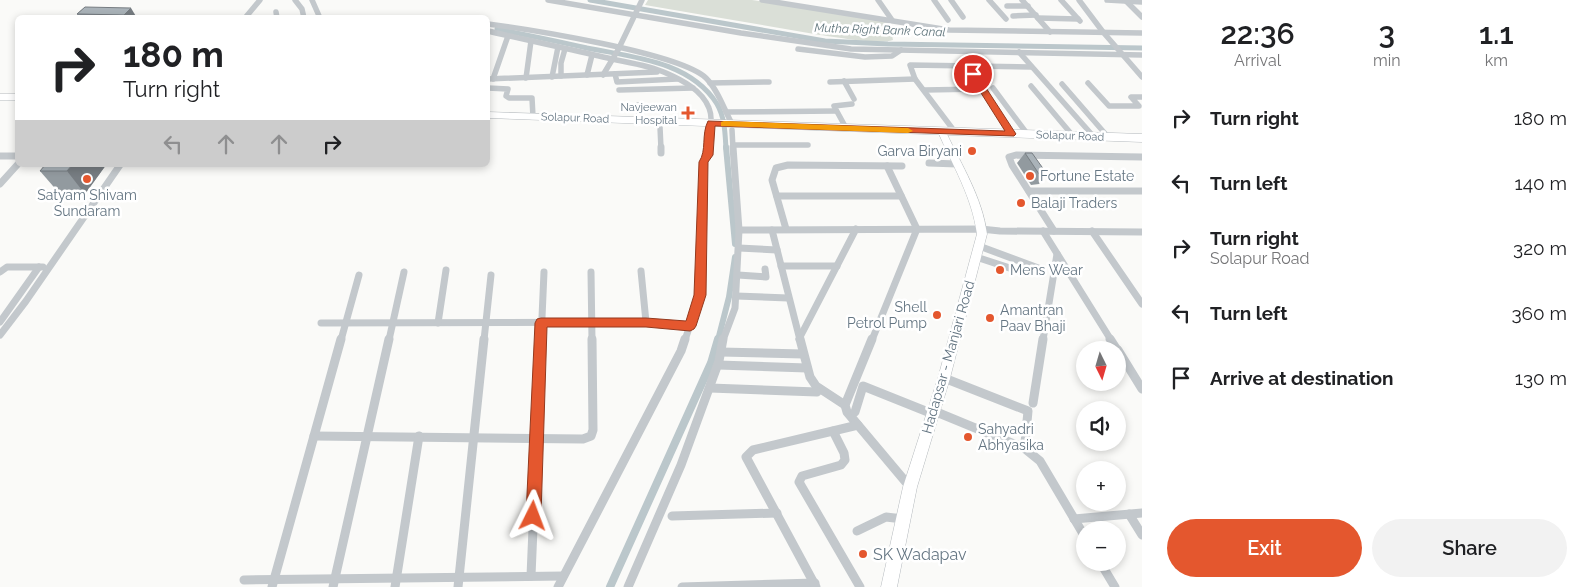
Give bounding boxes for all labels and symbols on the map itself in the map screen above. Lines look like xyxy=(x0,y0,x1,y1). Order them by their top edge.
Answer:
water label: Mutha Right Bank Canal xyxy=(814,21,946,39)
pin xyxy=(952,53,994,95)
place label: Navjeewan Hospital xyxy=(620,101,677,127)
marker: Navjeewan Hospital xyxy=(681,106,695,120)
street label: Solapur Road xyxy=(541,110,610,126)
street label: Solapur Road xyxy=(1036,128,1105,144)
place label: Garva Biryani xyxy=(877,143,962,159)
marker: Garva Biryani xyxy=(966,145,978,157)
place label: Fortune Estate xyxy=(1040,168,1134,184)
marker: Fortune Estate xyxy=(1024,170,1036,182)
marker: Satyam Shivam Sundaram xyxy=(81,173,93,185)
place label: Satyam Shivam Sundaram xyxy=(37,187,137,219)
place label: Balaji Traders xyxy=(1031,195,1117,211)
marker: Balaji Traders xyxy=(1015,197,1027,209)
place label: Mens Wear xyxy=(1010,262,1083,278)
marker: Mens Wear xyxy=(994,264,1006,276)
street label: Hadapsar - Manjari Road xyxy=(918,278,978,436)
place label: Shell Petrol Pump xyxy=(847,299,927,331)
place label: Amantran Paav Bhaji xyxy=(1000,302,1066,334)
marker: Shell Petrol Pump xyxy=(931,309,943,321)
marker: Amantran Paav Bhaji xyxy=(984,312,996,324)
north arrow xyxy=(1076,341,1126,391)
place label: Sahyadri Abhyasika xyxy=(978,421,1044,453)
marker: Sahyadri Abhyasika xyxy=(962,431,974,443)
position arrow xyxy=(506,489,558,541)
place label: SK Wadapav xyxy=(873,545,967,564)
marker: SK Wadapav xyxy=(857,548,869,560)

